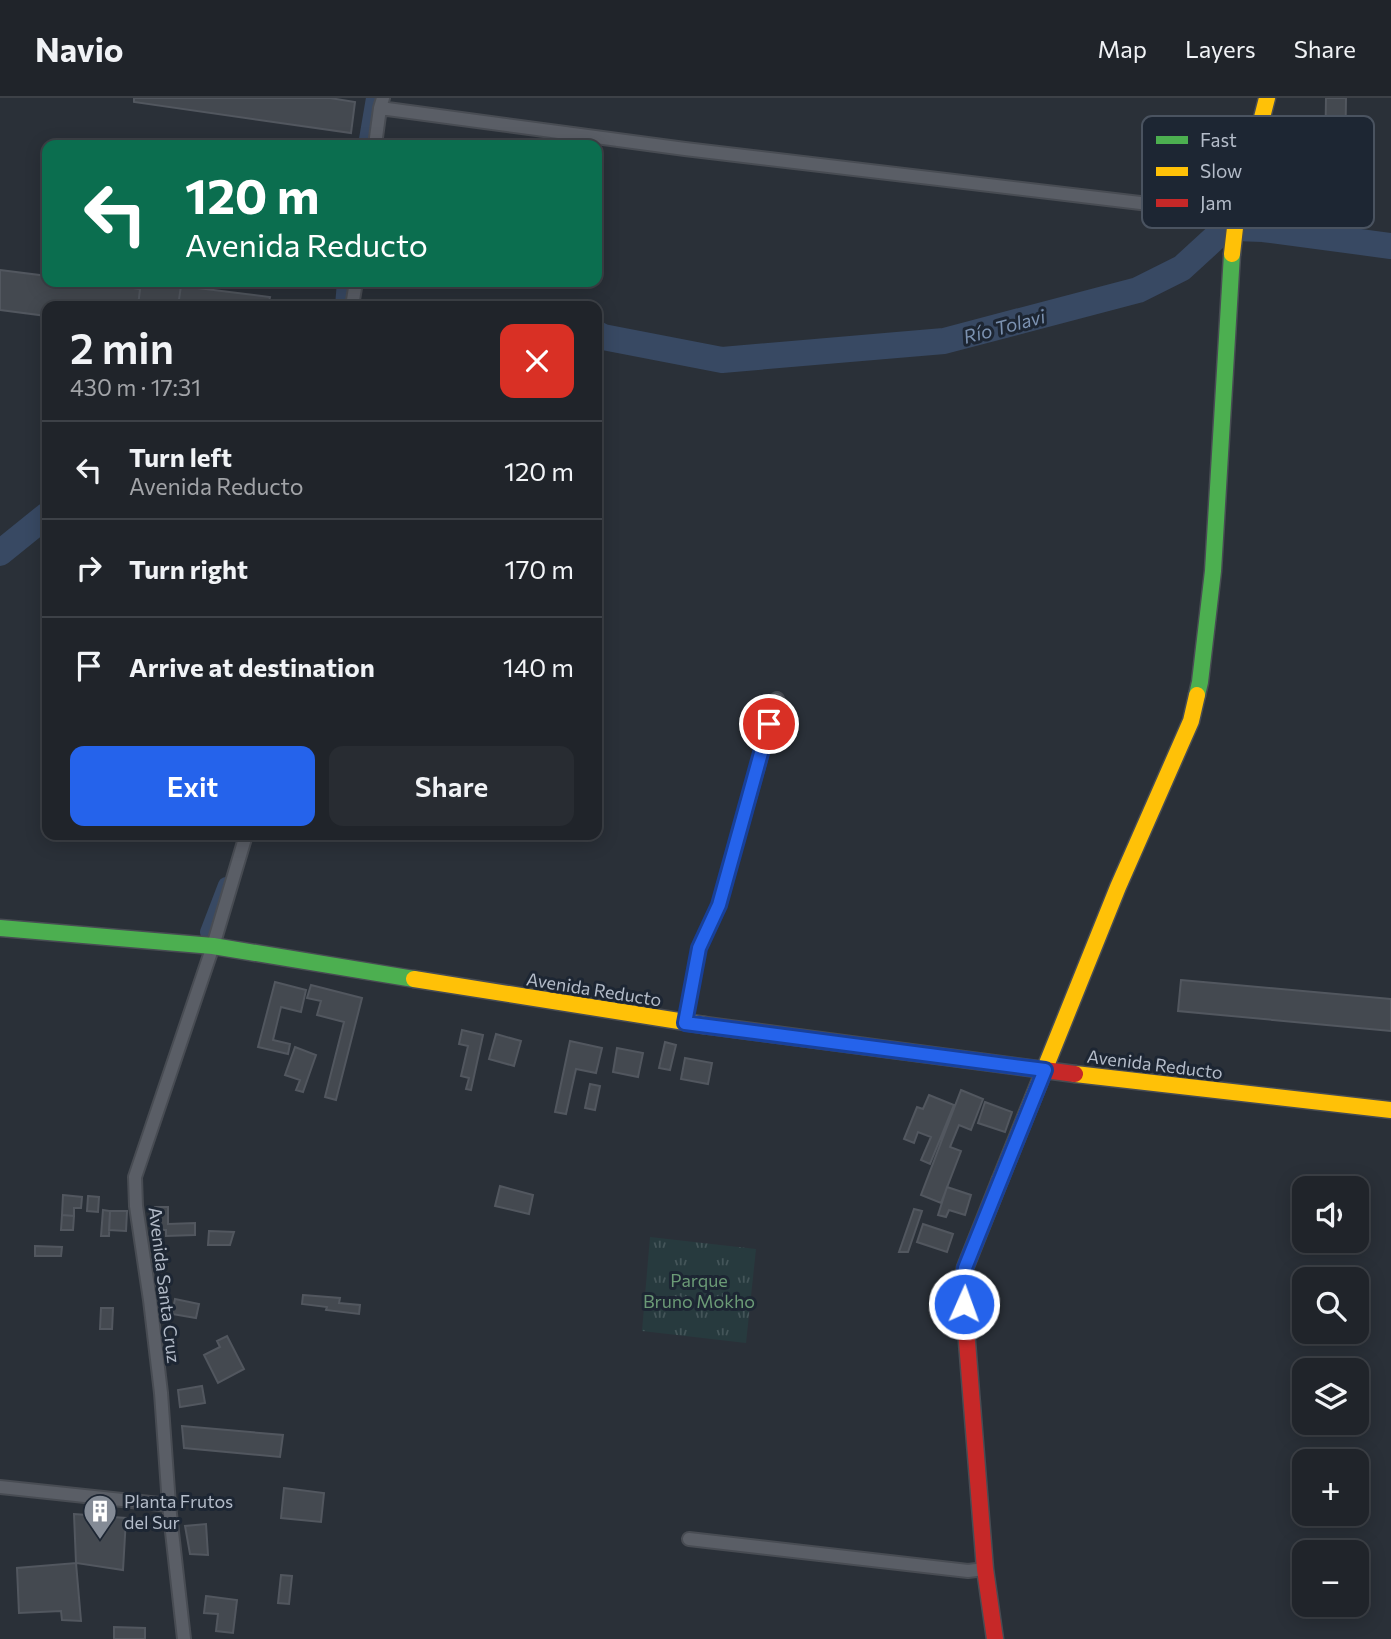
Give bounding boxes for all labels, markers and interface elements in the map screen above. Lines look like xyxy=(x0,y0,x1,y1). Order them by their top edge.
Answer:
text: Navio xyxy=(35,28,124,69)
text: Map xyxy=(1098,34,1147,63)
text: Layers xyxy=(1185,34,1256,63)
text: Share xyxy=(1294,34,1356,63)
legend xyxy=(1142,116,1374,228)
text: Fast xyxy=(1200,128,1237,151)
text: Slow xyxy=(1200,159,1242,182)
text: 120 m xyxy=(185,164,319,224)
icon: left xyxy=(70,168,161,259)
text: Jam xyxy=(1200,191,1232,214)
text: Avenida Reducto xyxy=(185,224,428,264)
water label: Río Tolavi xyxy=(961,304,1048,348)
text: 2 min xyxy=(70,321,174,373)
button: close xyxy=(500,324,574,398)
text: 430 m · 17:31 xyxy=(70,373,201,401)
text: Turn left xyxy=(129,441,232,472)
icon: left xyxy=(70,451,108,489)
text: 120 m xyxy=(504,455,574,486)
text: Avenida Reducto xyxy=(129,472,304,500)
icon: right xyxy=(70,549,108,587)
text: Turn right xyxy=(129,553,248,584)
text: 170 m xyxy=(505,553,574,584)
icon: arrive xyxy=(70,647,108,685)
text: Arrive at destination xyxy=(129,651,375,682)
text: 140 m xyxy=(503,651,574,682)
pin xyxy=(739,694,799,754)
icon: arrive xyxy=(750,705,788,743)
button: Exit xyxy=(70,746,315,826)
button: Share xyxy=(329,746,574,826)
street label: Avenida Reducto xyxy=(525,967,663,1011)
street label: Avenida Reducto xyxy=(1086,1045,1224,1083)
map controls xyxy=(1292,1176,1369,1617)
button: sound xyxy=(1292,1176,1369,1253)
street label: Avenida Santa Cruz xyxy=(144,1206,186,1364)
position arrow xyxy=(927,1267,1001,1341)
button: search xyxy=(1292,1267,1369,1344)
park label: Parque Bruno Mokho xyxy=(643,1269,755,1312)
button: layers xyxy=(1292,1358,1369,1435)
button: + xyxy=(1292,1449,1369,1526)
place label: Planta Frutos del Sur xyxy=(124,1490,233,1533)
building icon: Planta Frutos del Sur xyxy=(81,1492,119,1541)
button: − xyxy=(1292,1540,1369,1617)

